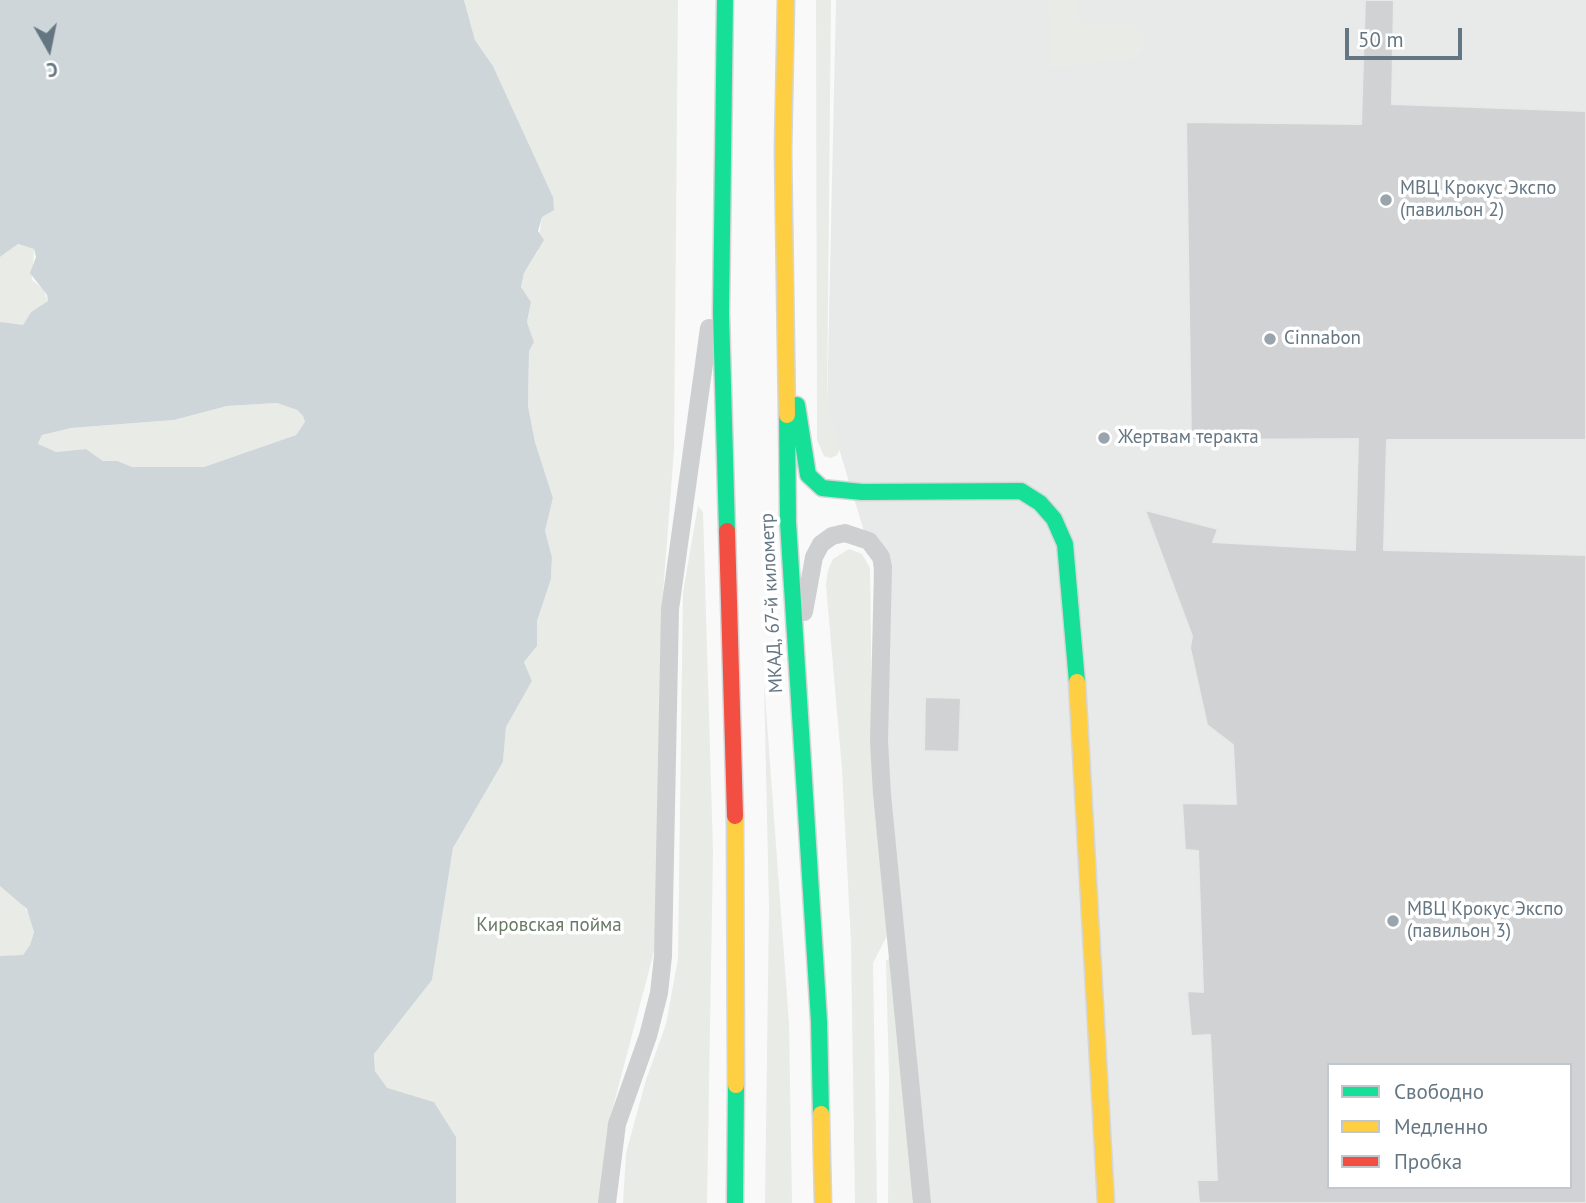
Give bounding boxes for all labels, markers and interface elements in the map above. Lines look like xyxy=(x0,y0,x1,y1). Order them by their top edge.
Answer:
north arrow xyxy=(14,14,84,84)
scale bar xyxy=(1348,14,1465,58)
text: 50 m xyxy=(1358,26,1404,53)
text: С xyxy=(45,57,59,82)
place label: МВЦ Крокус Экспо (павильон 2) xyxy=(1400,178,1557,222)
marker: МВЦ Крокус Экспо (павильон 2) xyxy=(1378,192,1394,208)
place label: Cinnabon xyxy=(1284,328,1361,350)
marker: Cinnabon xyxy=(1262,331,1278,347)
place label: Жертвам теракта xyxy=(1118,427,1259,449)
marker: Жертвам теракта xyxy=(1096,430,1112,446)
street label: МКАД, 67-й километр xyxy=(756,512,788,694)
place label: МВЦ Крокус Экспо (павильон 3) xyxy=(1407,899,1564,943)
marker: МВЦ Крокус Экспо (павильон 3) xyxy=(1385,913,1401,929)
park label: Кировская пойма xyxy=(476,915,622,937)
legend xyxy=(1327,1063,1572,1189)
text: Свободно xyxy=(1394,1078,1484,1105)
text: Медленно xyxy=(1394,1113,1488,1140)
text: Пробка xyxy=(1394,1148,1462,1175)

